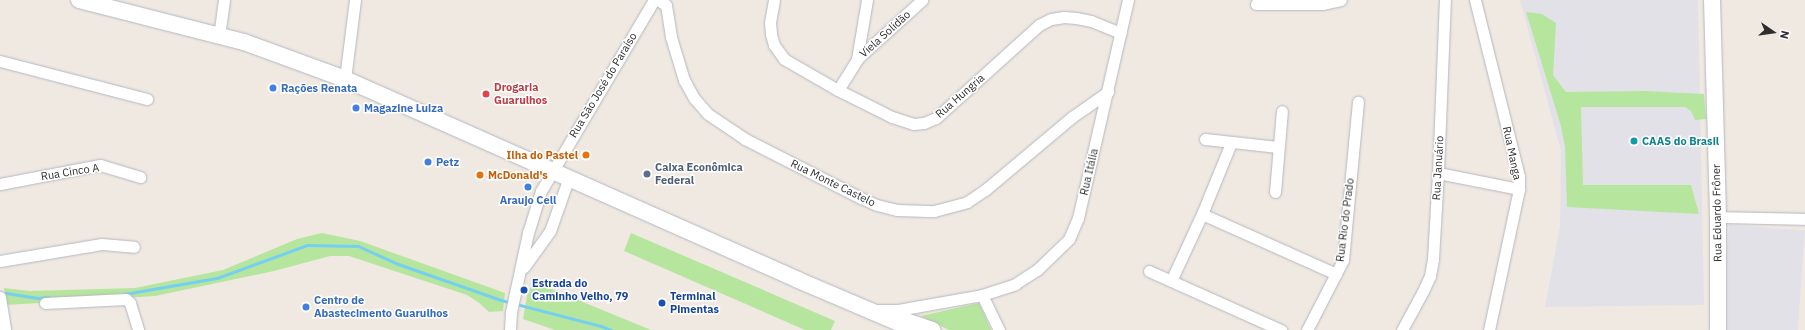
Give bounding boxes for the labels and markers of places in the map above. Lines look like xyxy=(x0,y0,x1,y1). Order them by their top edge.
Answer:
place label: Rações Renata xyxy=(281,81,357,95)
place label: Drogaria Guarulhos xyxy=(494,81,547,107)
marker: Rações Renata xyxy=(268,83,278,93)
marker: Drogaria Guarulhos xyxy=(481,89,491,99)
place label: Magazine Luiza xyxy=(364,101,443,115)
marker: Magazine Luiza xyxy=(351,103,361,113)
place label: CAAS do Brasil xyxy=(1642,134,1719,148)
marker: CAAS do Brasil xyxy=(1629,136,1639,146)
place label: Ilha do Pastel xyxy=(507,148,578,162)
marker: Ilha do Pastel xyxy=(581,150,591,160)
place label: Petz xyxy=(436,155,459,169)
marker: Petz xyxy=(423,157,433,167)
place label: Caixa Econômica Federal xyxy=(655,161,743,187)
place label: McDonald's xyxy=(488,168,548,182)
marker: Caixa Econômica Federal xyxy=(642,169,652,179)
marker: McDonald's xyxy=(475,170,485,180)
marker: Araujo Cell xyxy=(523,182,533,192)
place label: Araujo Cell xyxy=(500,193,556,207)
place label: Estrada do Caminho Velho, 79 xyxy=(532,277,628,303)
marker: Estrada do Caminho Velho, 79 xyxy=(519,285,529,295)
place label: Terminal Pimentas xyxy=(670,290,719,316)
place label: Centro de Abastecimento Guarulhos xyxy=(314,294,448,320)
marker: Terminal Pimentas xyxy=(657,298,667,308)
marker: Centro de Abastecimento Guarulhos xyxy=(301,302,311,312)

